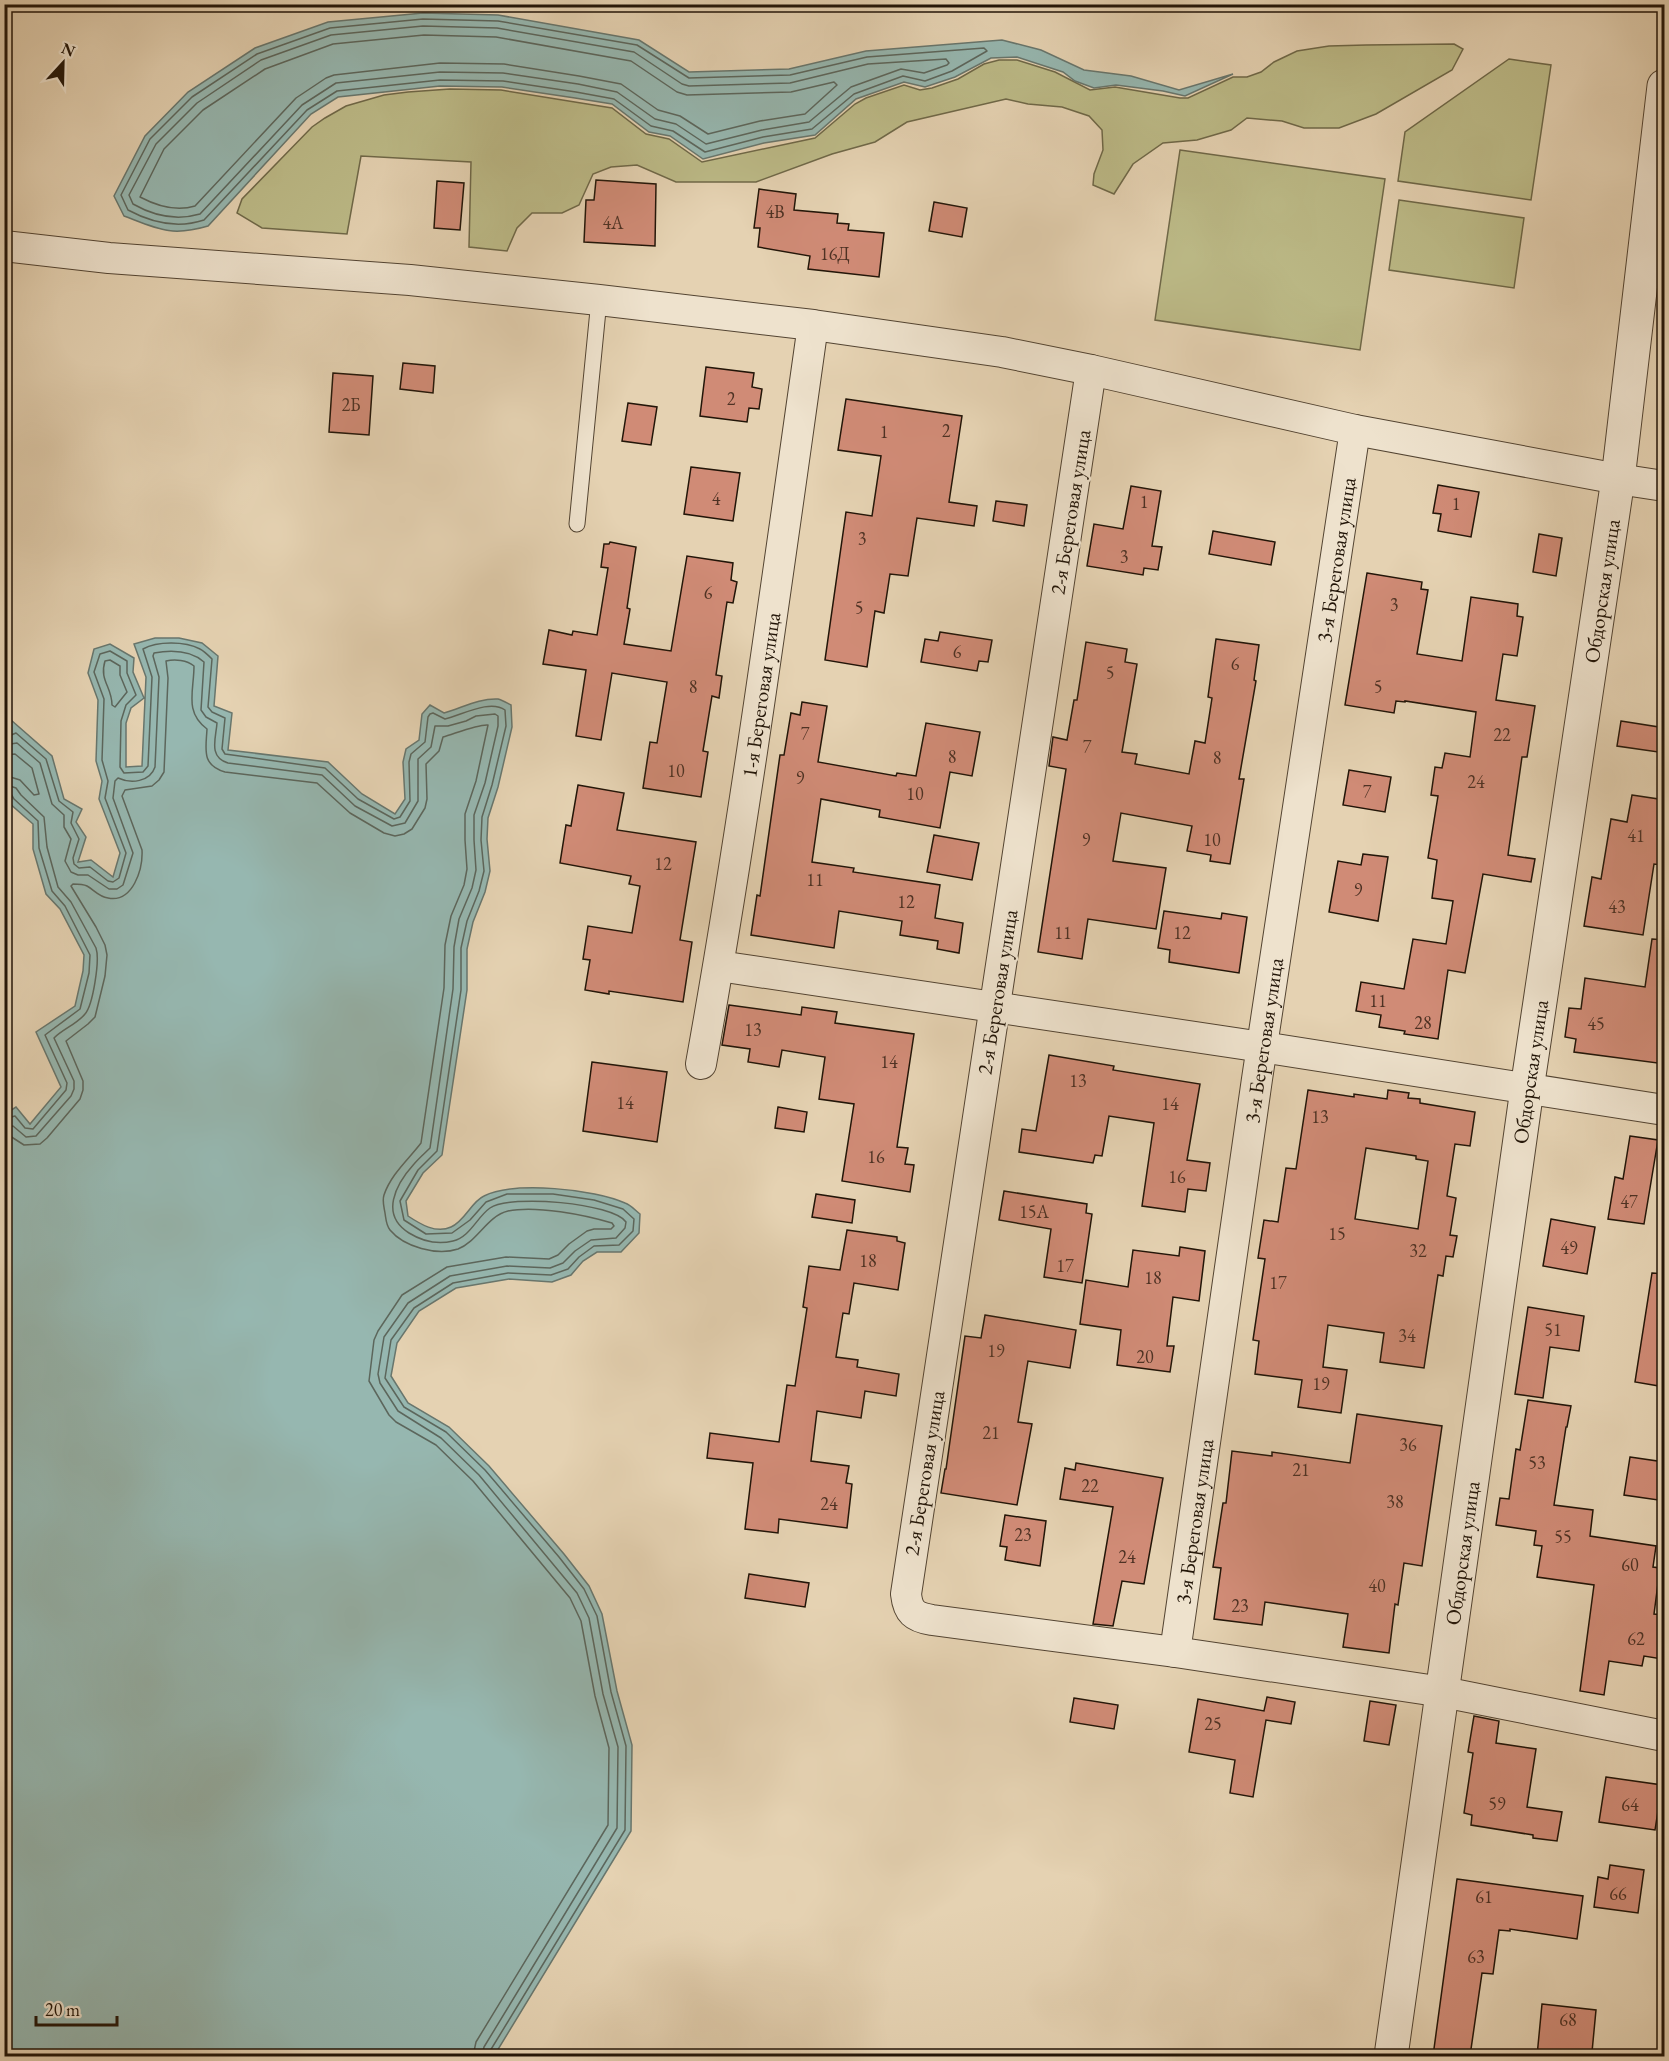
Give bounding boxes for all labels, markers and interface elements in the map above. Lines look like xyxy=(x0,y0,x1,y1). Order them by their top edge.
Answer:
north arrow xyxy=(33,33,93,93)
text: N xyxy=(58,37,78,62)
house number: 4В xyxy=(765,200,785,223)
house number: 4А xyxy=(602,211,624,234)
house number: 16Д xyxy=(820,242,850,265)
house number: 2 xyxy=(727,387,736,410)
house number: 2Б xyxy=(341,393,361,416)
house number: 2 xyxy=(942,419,951,442)
house number: 1 xyxy=(880,420,888,443)
street label: 2-я Береговая улица xyxy=(1044,427,1096,596)
street label: 3-я Береговая улица xyxy=(1310,475,1361,644)
house number: 4 xyxy=(712,487,721,510)
house number: 1 xyxy=(1140,490,1148,513)
house number: 1 xyxy=(1452,492,1460,515)
street label: Обдорская улица xyxy=(1577,517,1625,665)
house number: 3 xyxy=(858,527,866,550)
house number: 3 xyxy=(1120,545,1128,568)
house number: 6 xyxy=(704,581,713,604)
house number: 3 xyxy=(1390,593,1398,616)
house number: 5 xyxy=(855,596,863,619)
street label: 1-я Береговая улица xyxy=(735,610,786,779)
house number: 6 xyxy=(953,640,962,663)
house number: 6 xyxy=(1231,652,1240,675)
house number: 5 xyxy=(1106,661,1114,684)
house number: 8 xyxy=(689,675,697,698)
house number: 5 xyxy=(1374,675,1382,698)
house number: 7 xyxy=(801,722,810,745)
house number: 22 xyxy=(1493,723,1511,746)
house number: 7 xyxy=(1083,735,1092,758)
house number: 8 xyxy=(948,745,956,768)
house number: 8 xyxy=(1213,746,1221,769)
house number: 10 xyxy=(667,759,685,782)
house number: 9 xyxy=(796,766,805,789)
house number: 24 xyxy=(1467,770,1485,793)
house number: 7 xyxy=(1363,780,1372,803)
house number: 10 xyxy=(906,782,924,805)
house number: 41 xyxy=(1627,824,1645,847)
house number: 9 xyxy=(1082,828,1091,851)
house number: 10 xyxy=(1203,828,1221,851)
house number: 12 xyxy=(654,852,672,875)
house number: 11 xyxy=(806,868,824,891)
house number: 9 xyxy=(1354,878,1363,901)
house number: 12 xyxy=(897,890,915,913)
house number: 43 xyxy=(1608,895,1626,918)
street label: 2-я Береговая улица xyxy=(971,907,1023,1076)
house number: 11 xyxy=(1054,921,1072,944)
house number: 12 xyxy=(1173,921,1191,944)
street label: 3-я Береговая улица xyxy=(1237,955,1289,1125)
house number: 11 xyxy=(1369,989,1387,1012)
street label: Обдорская улица xyxy=(1506,997,1554,1146)
house number: 28 xyxy=(1414,1011,1432,1034)
house number: 45 xyxy=(1587,1012,1605,1035)
house number: 13 xyxy=(744,1018,762,1041)
house number: 14 xyxy=(880,1050,898,1073)
house number: 13 xyxy=(1069,1069,1087,1092)
house number: 14 xyxy=(616,1091,634,1114)
house number: 14 xyxy=(1161,1092,1179,1115)
house number: 13 xyxy=(1311,1105,1329,1128)
house number: 16 xyxy=(867,1145,885,1168)
house number: 16 xyxy=(1168,1165,1186,1188)
house number: 47 xyxy=(1620,1190,1638,1213)
house number: 15А xyxy=(1019,1200,1049,1223)
house number: 15 xyxy=(1328,1222,1346,1245)
house number: 49 xyxy=(1560,1236,1578,1259)
house number: 32 xyxy=(1409,1239,1427,1262)
house number: 18 xyxy=(859,1249,877,1272)
house number: 17 xyxy=(1056,1254,1074,1277)
house number: 18 xyxy=(1144,1266,1162,1289)
house number: 17 xyxy=(1269,1271,1287,1294)
house number: 51 xyxy=(1544,1318,1562,1341)
house number: 34 xyxy=(1398,1324,1416,1347)
house number: 19 xyxy=(987,1339,1005,1362)
house number: 20 xyxy=(1136,1345,1154,1368)
house number: 19 xyxy=(1312,1372,1330,1395)
street label: 2-я Береговая улица xyxy=(898,1388,950,1557)
house number: 21 xyxy=(982,1421,1000,1444)
house number: 36 xyxy=(1399,1433,1417,1456)
street label: 3-я Береговая улица xyxy=(1169,1436,1219,1606)
house number: 53 xyxy=(1528,1451,1546,1474)
house number: 21 xyxy=(1292,1458,1310,1481)
house number: 22 xyxy=(1081,1474,1099,1497)
street label: Обдорская улица xyxy=(1438,1478,1485,1627)
house number: 38 xyxy=(1386,1490,1404,1513)
house number: 24 xyxy=(820,1492,838,1515)
house number: 23 xyxy=(1014,1523,1032,1546)
house number: 55 xyxy=(1554,1525,1572,1548)
house number: 24 xyxy=(1118,1545,1136,1568)
house number: 60 xyxy=(1621,1553,1639,1576)
house number: 40 xyxy=(1368,1574,1386,1597)
house number: 23 xyxy=(1231,1594,1249,1617)
house number: 62 xyxy=(1627,1627,1645,1650)
house number: 25 xyxy=(1204,1712,1222,1735)
house number: 59 xyxy=(1488,1792,1506,1815)
house number: 64 xyxy=(1621,1793,1639,1816)
house number: 66 xyxy=(1609,1882,1627,1905)
house number: 61 xyxy=(1475,1885,1493,1908)
house number: 63 xyxy=(1467,1945,1485,1968)
scale bar xyxy=(36,1989,117,2027)
text: 20 m xyxy=(45,1998,80,2021)
house number: 68 xyxy=(1559,2008,1577,2031)

